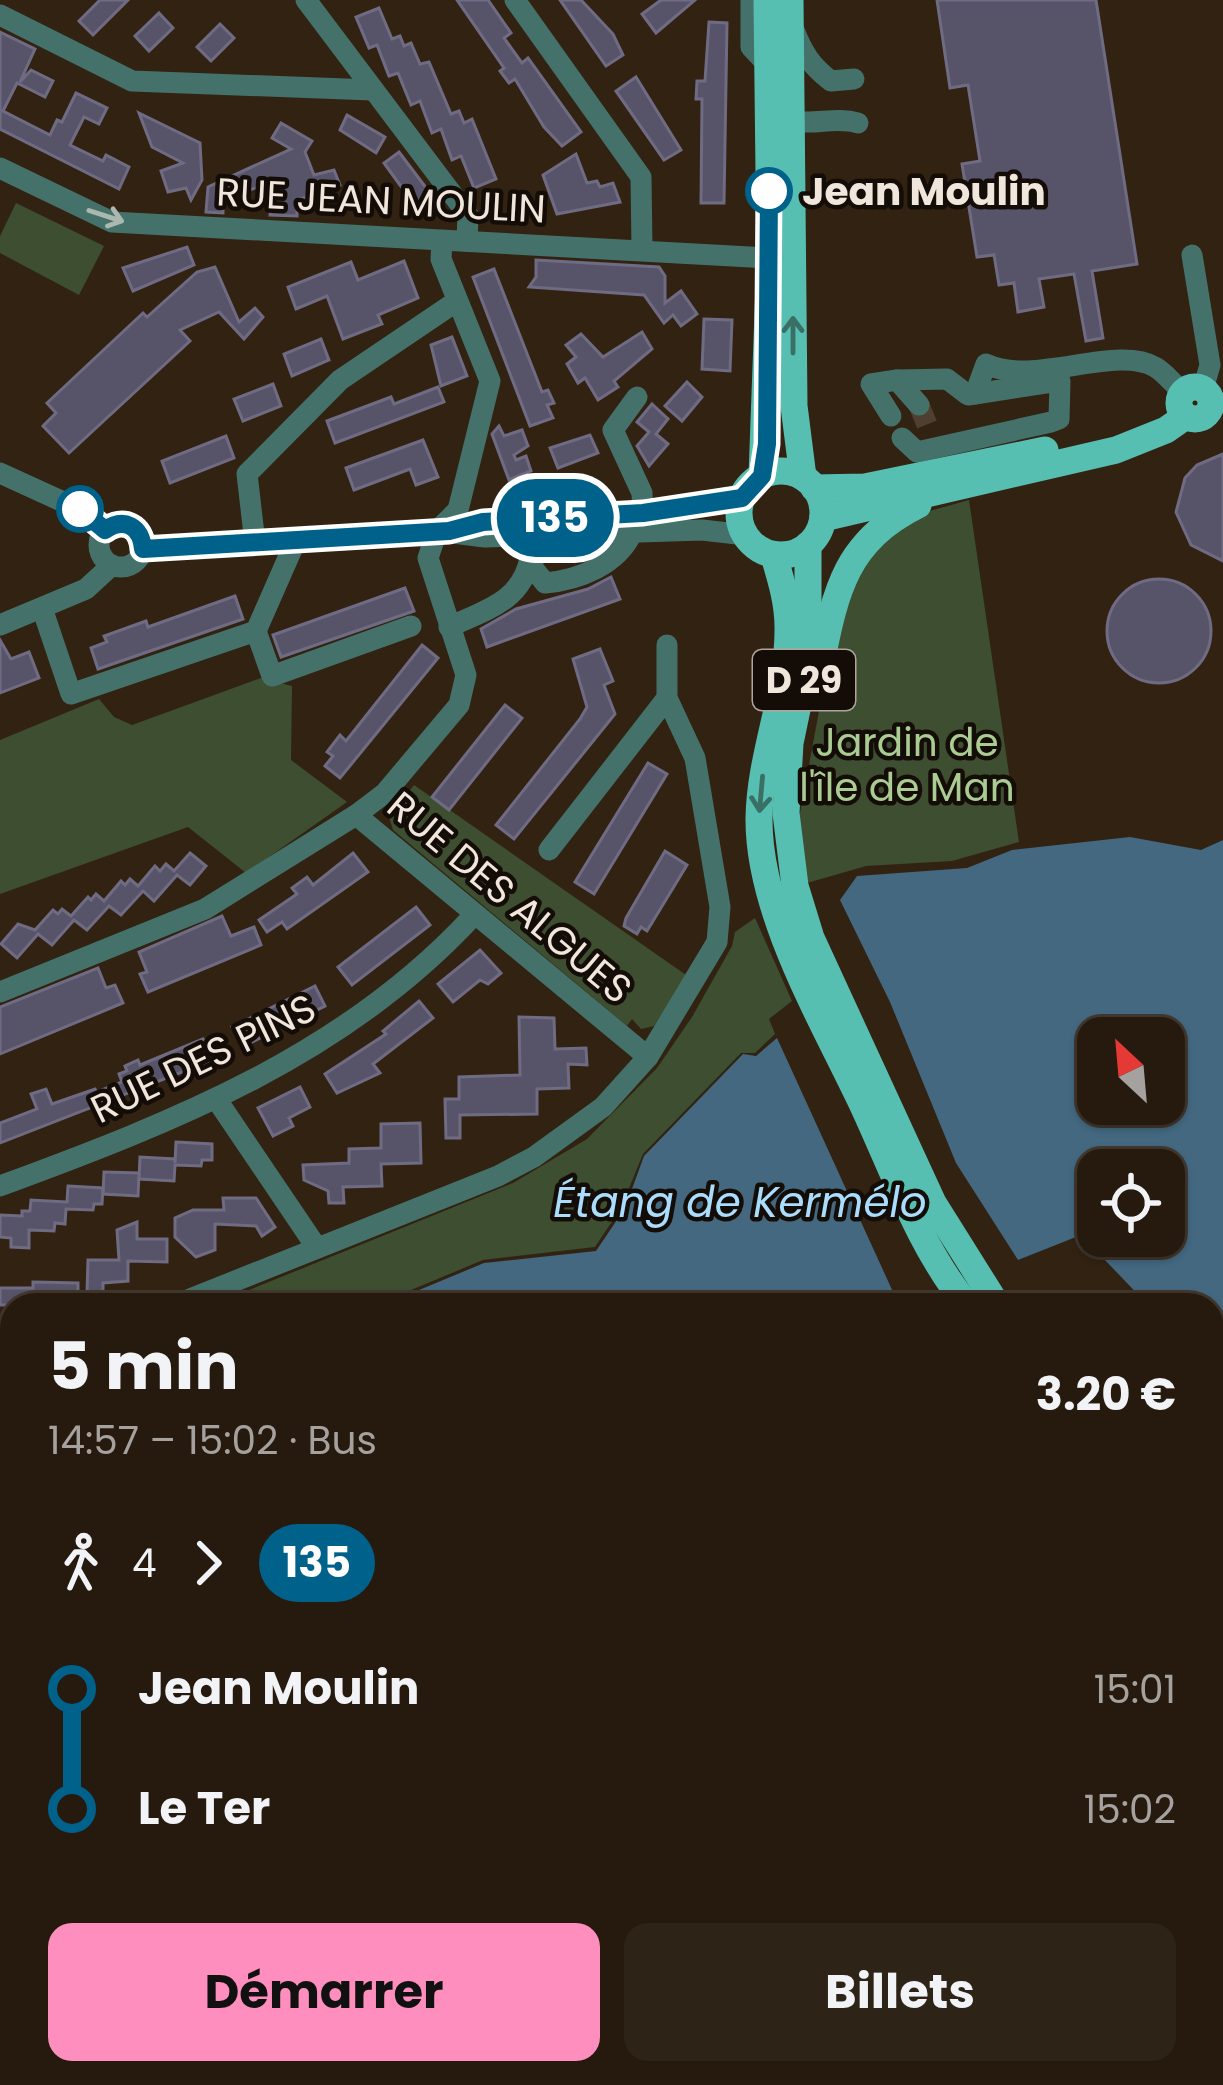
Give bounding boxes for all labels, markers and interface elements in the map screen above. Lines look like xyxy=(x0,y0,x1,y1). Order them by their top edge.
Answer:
street label: RUE JEAN MOULIN xyxy=(215,164,547,237)
place label: Jean Moulin xyxy=(802,164,1046,219)
marker: Jean Moulin xyxy=(747,169,791,213)
one-way arrow xyxy=(86,206,124,228)
one-way arrow xyxy=(782,316,805,355)
line badge: 135 xyxy=(486,479,624,557)
unlabelled marker xyxy=(58,487,102,531)
text: 135 xyxy=(521,488,589,547)
road number: D 29 xyxy=(753,650,855,710)
park label: Jardin de l'île de Man xyxy=(799,715,1015,815)
one-way arrow xyxy=(749,774,772,813)
street label: RUE DES ALGUES xyxy=(376,779,644,1016)
street label: RUE DES PINS xyxy=(82,980,325,1137)
north arrow xyxy=(1077,1017,1185,1125)
map controls xyxy=(1077,1017,1185,1257)
button: locate xyxy=(1077,1149,1185,1257)
water label: Étang de Kermélo xyxy=(553,1173,927,1232)
text: 5 min xyxy=(48,1320,239,1412)
text: 3.20 € xyxy=(1036,1363,1176,1426)
text: 14:57 – 15:02 · Bus xyxy=(48,1413,377,1468)
icon: walk xyxy=(48,1530,114,1596)
icon: forward xyxy=(175,1530,241,1596)
text: 135 xyxy=(283,1533,351,1592)
text: 4 xyxy=(132,1536,157,1591)
text: Jean Moulin xyxy=(138,1657,419,1720)
text: 15:01 xyxy=(1094,1662,1176,1717)
text: Le Ter xyxy=(138,1777,270,1840)
text: 15:02 xyxy=(1084,1782,1176,1837)
button: Démarrer xyxy=(48,1923,600,2061)
button: Billets xyxy=(624,1923,1176,2061)

